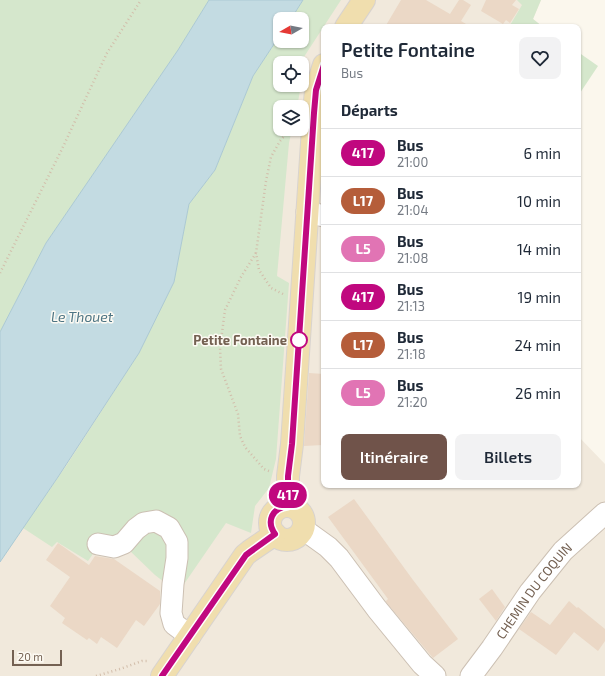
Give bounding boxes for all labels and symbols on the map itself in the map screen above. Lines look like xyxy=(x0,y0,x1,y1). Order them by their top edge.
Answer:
north arrow xyxy=(273,12,309,48)
water label: Le Thouet xyxy=(51,308,114,325)
marker: Petite Fontaine xyxy=(290,331,308,349)
place label: Petite Fontaine xyxy=(193,332,287,348)
line badge: 417 xyxy=(265,482,311,508)
street label: CHEMIN DU COQUIN xyxy=(493,539,575,642)
scale bar xyxy=(12,648,62,667)

